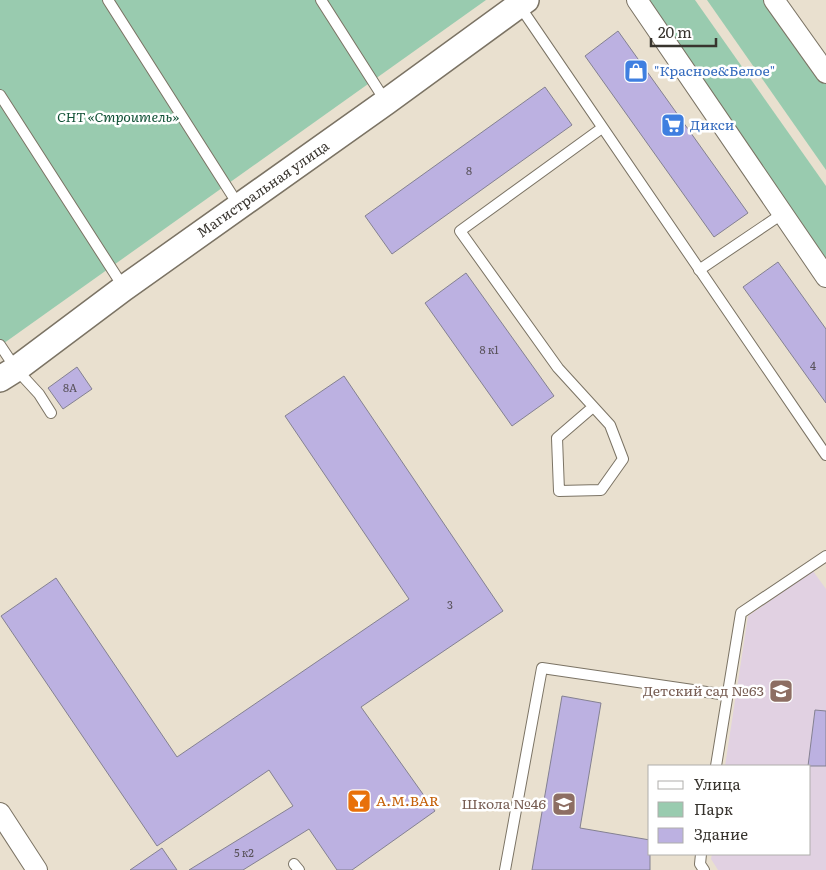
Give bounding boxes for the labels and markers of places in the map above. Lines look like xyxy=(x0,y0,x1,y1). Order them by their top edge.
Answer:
shop icon: "Красное&Белое" xyxy=(623,58,649,84)
place label: "Красное&Белое" xyxy=(654,60,775,80)
supermarket icon: Дикси xyxy=(660,112,686,138)
place label: Дикси xyxy=(690,114,734,134)
school or university icon: Детский сад №63 xyxy=(768,678,794,704)
place label: Детский сад №63 xyxy=(643,680,764,700)
bar icon: А.М.BAR xyxy=(346,788,372,814)
place label: А.М.BAR xyxy=(376,790,439,810)
school or university icon: Школа №46 xyxy=(551,791,577,817)
place label: Школа №46 xyxy=(462,793,546,813)

